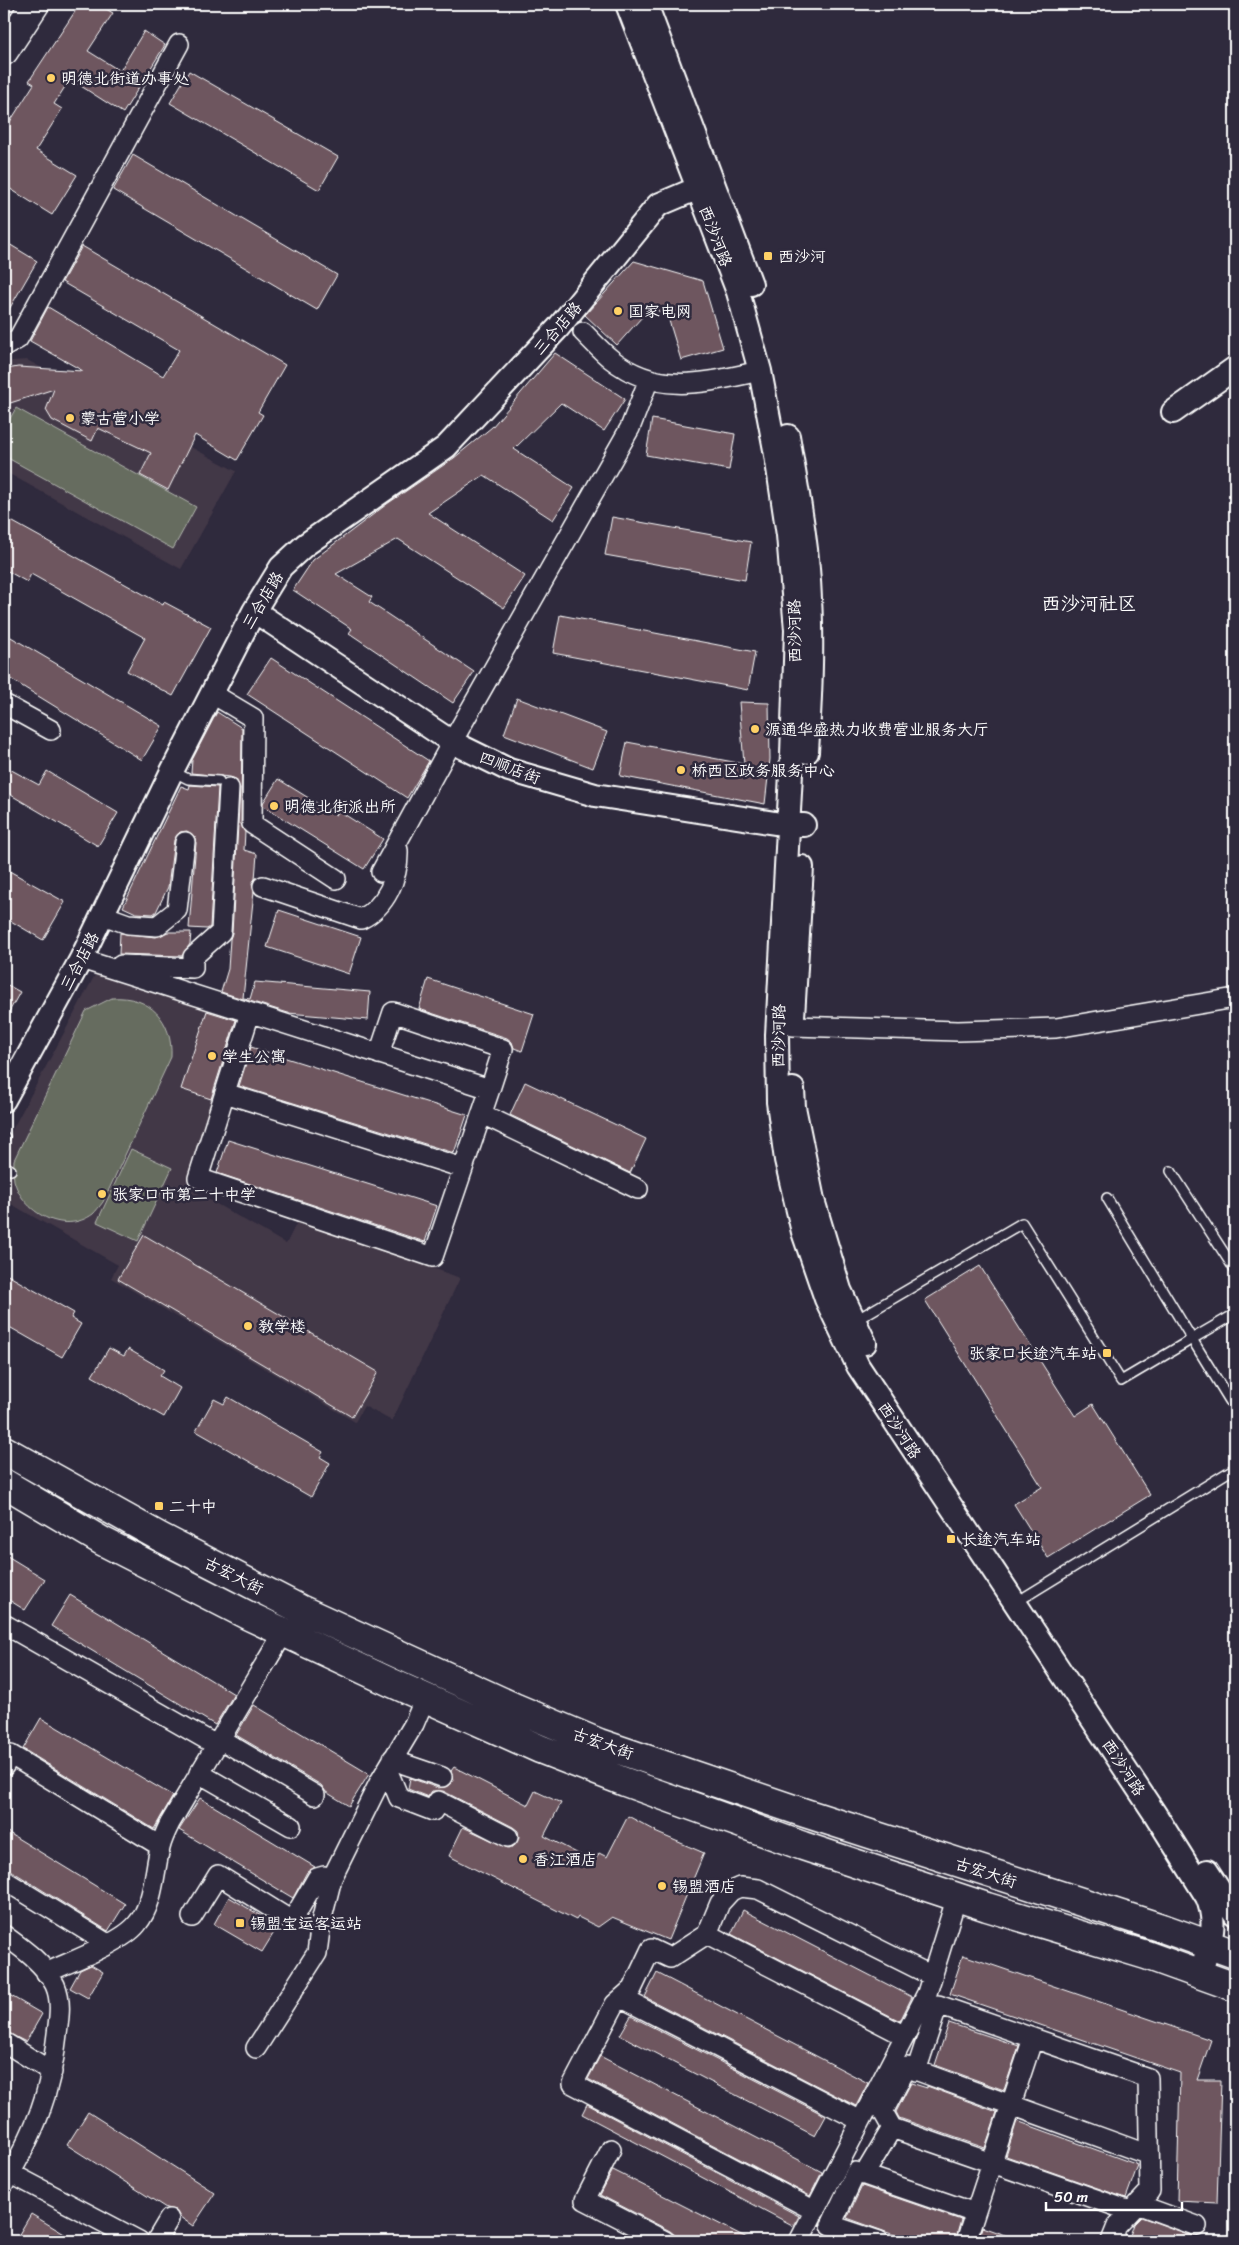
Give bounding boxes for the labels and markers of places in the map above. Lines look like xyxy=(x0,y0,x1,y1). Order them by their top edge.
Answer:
place label: 明德北街道办事处 xyxy=(61,64,190,93)
marker: 明德北街道办事处 xyxy=(45,72,57,84)
place label: 西沙河 xyxy=(778,242,826,271)
marker: 西沙河 xyxy=(762,250,774,262)
place label: 国家电网 xyxy=(628,297,692,326)
marker: 国家电网 xyxy=(612,305,624,317)
place label: 蒙古营小学 xyxy=(80,404,160,433)
marker: 蒙古营小学 xyxy=(64,412,76,424)
place label: 源通华盛热力收费营业服务大厅 xyxy=(765,715,989,744)
marker: 源通华盛热力收费营业服务大厅 xyxy=(749,723,761,735)
place label: 桥西区政务服务中心 xyxy=(691,756,835,785)
marker: 桥西区政务服务中心 xyxy=(675,764,687,776)
place label: 明德北街派出所 xyxy=(284,792,396,821)
marker: 明德北街派出所 xyxy=(268,800,280,812)
place label: 学生公寓 xyxy=(222,1042,286,1071)
marker: 学生公寓 xyxy=(206,1050,218,1062)
place label: 张家口市第二十中学 xyxy=(112,1180,256,1209)
marker: 张家口市第二十中学 xyxy=(96,1188,108,1200)
place label: 教学楼 xyxy=(258,1312,306,1341)
marker: 教学楼 xyxy=(242,1320,254,1332)
place label: 张家口长途汽车站 xyxy=(969,1339,1097,1368)
marker: 张家口长途汽车站 xyxy=(1101,1347,1113,1359)
place label: 二十中 xyxy=(169,1492,217,1521)
marker: 二十中 xyxy=(153,1500,165,1512)
place label: 长途汽车站 xyxy=(961,1525,1041,1554)
marker: 长途汽车站 xyxy=(945,1533,957,1545)
place label: 香江酒店 xyxy=(533,1845,597,1874)
marker: 香江酒店 xyxy=(517,1853,529,1865)
place label: 锡盟酒店 xyxy=(672,1872,736,1901)
marker: 锡盟酒店 xyxy=(656,1880,668,1892)
place label: 锡盟宝运客运站 xyxy=(250,1909,362,1938)
marker: 锡盟宝运客运站 xyxy=(234,1917,246,1929)

